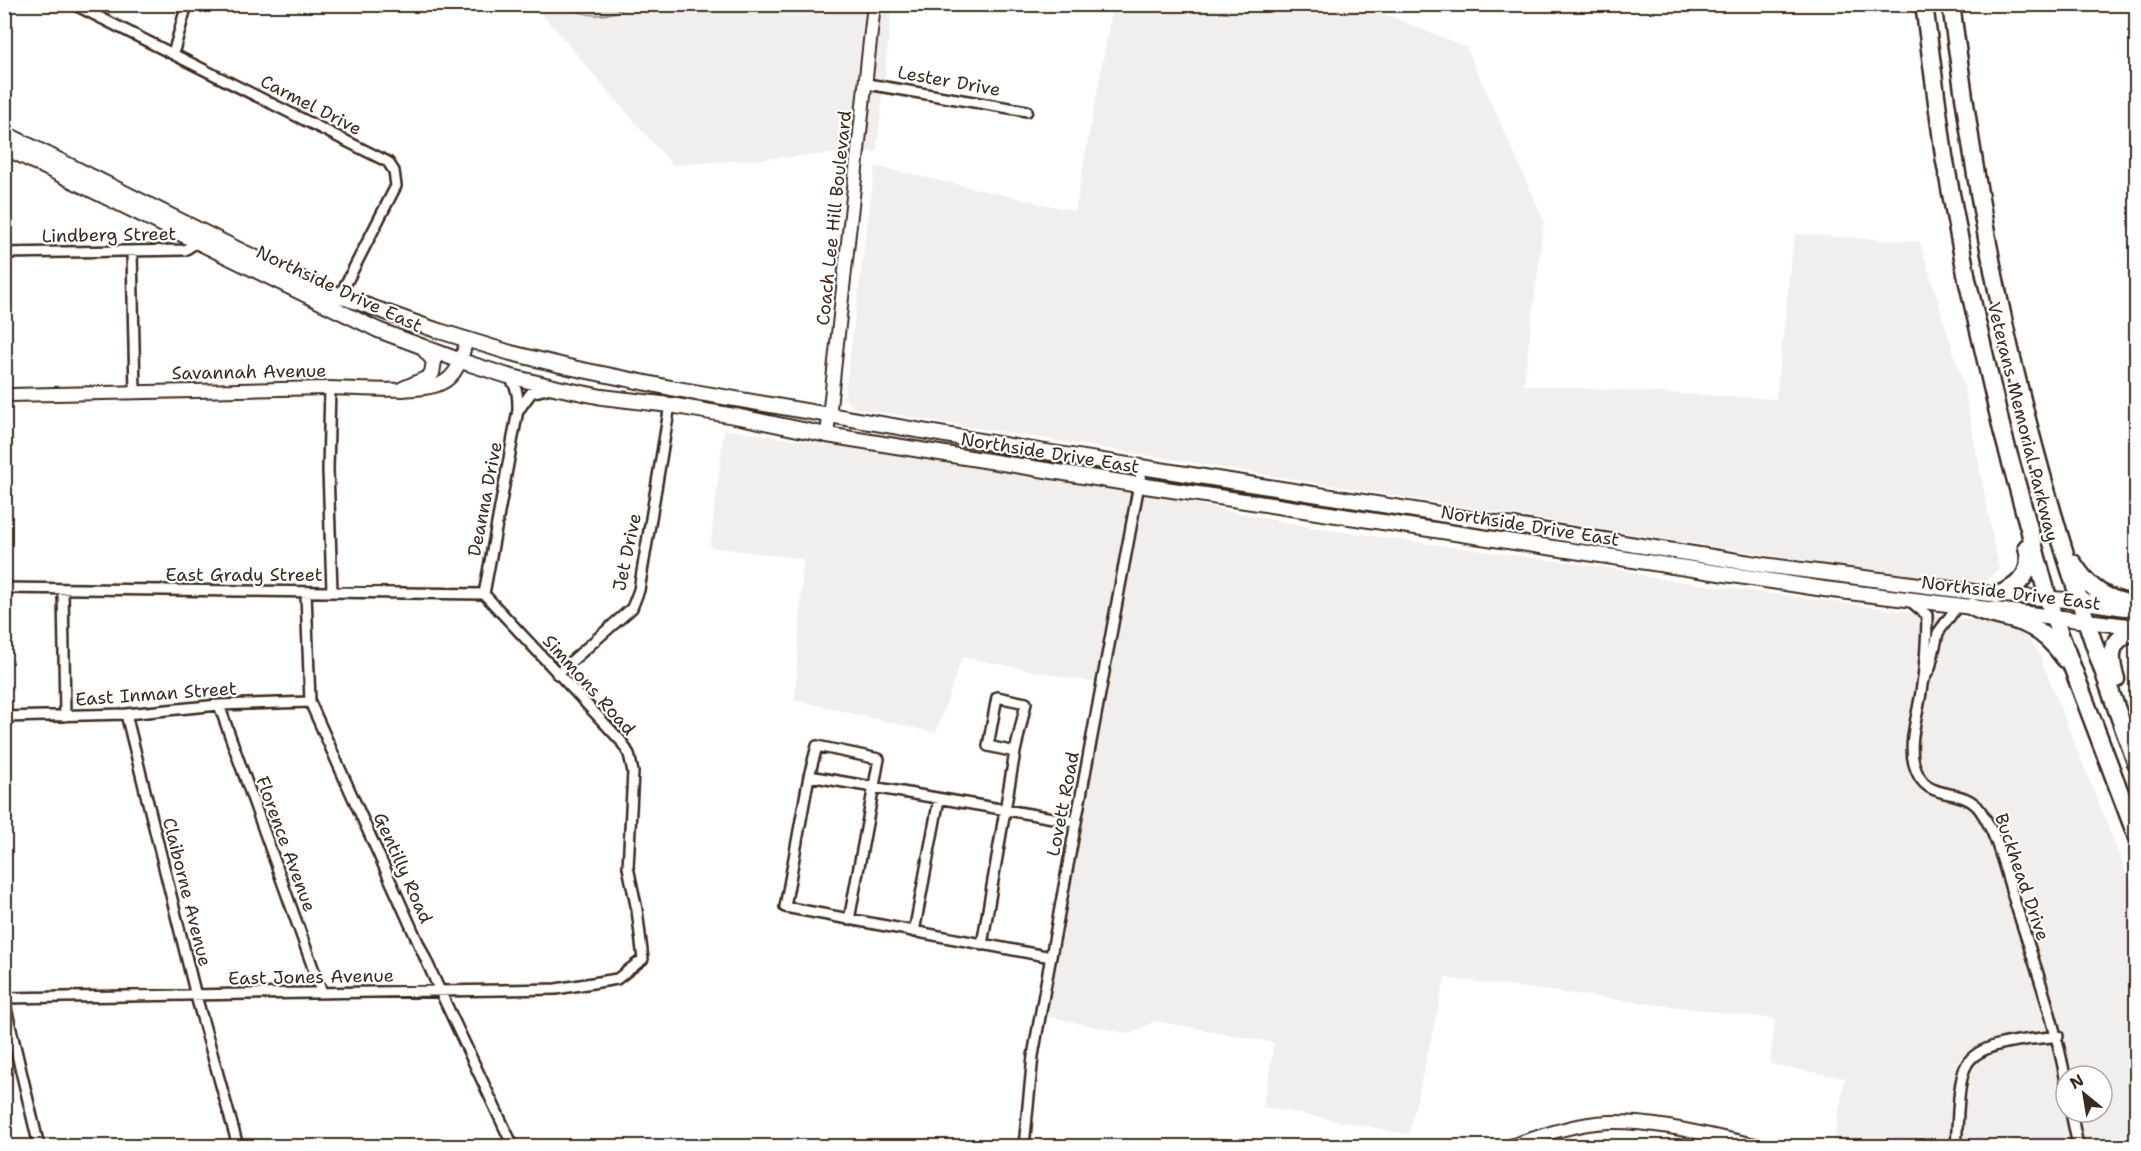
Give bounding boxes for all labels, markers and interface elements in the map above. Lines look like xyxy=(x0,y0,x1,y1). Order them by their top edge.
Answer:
street label: Lester Drive xyxy=(896,60,1002,102)
street label: Carmel Drive xyxy=(256,69,366,141)
street label: Coach Lee Hill Boulevard xyxy=(811,109,857,327)
street label: Lindberg Street xyxy=(41,222,177,248)
street label: Northside Drive East xyxy=(252,240,426,338)
street label: Veterans Memorial Parkway xyxy=(1982,300,2064,544)
street label: Savannah Avenue xyxy=(171,359,327,385)
street label: Northside Drive East xyxy=(959,427,1141,479)
street label: Deanna Drive xyxy=(462,440,508,558)
street label: Northside Drive East xyxy=(1439,500,1621,552)
street label: Jet Drive xyxy=(607,511,647,593)
street label: East Grady Street xyxy=(165,563,323,587)
street label: Northside Drive East xyxy=(1920,570,2102,616)
street label: Simmons Road xyxy=(537,630,641,740)
street label: East Inman Street xyxy=(74,676,238,712)
street label: Lovett Road xyxy=(1041,750,1085,858)
street label: Florence Avenue xyxy=(250,773,322,915)
street label: Gentilly Road xyxy=(368,809,438,927)
street label: Buckhead Drive xyxy=(1989,810,2055,944)
street label: Claiborne Avenue xyxy=(157,815,217,969)
street label: East Jones Avenue xyxy=(228,964,394,990)
north arrow xyxy=(2054,1064,2114,1124)
text: N xyxy=(2066,1069,2087,1094)

